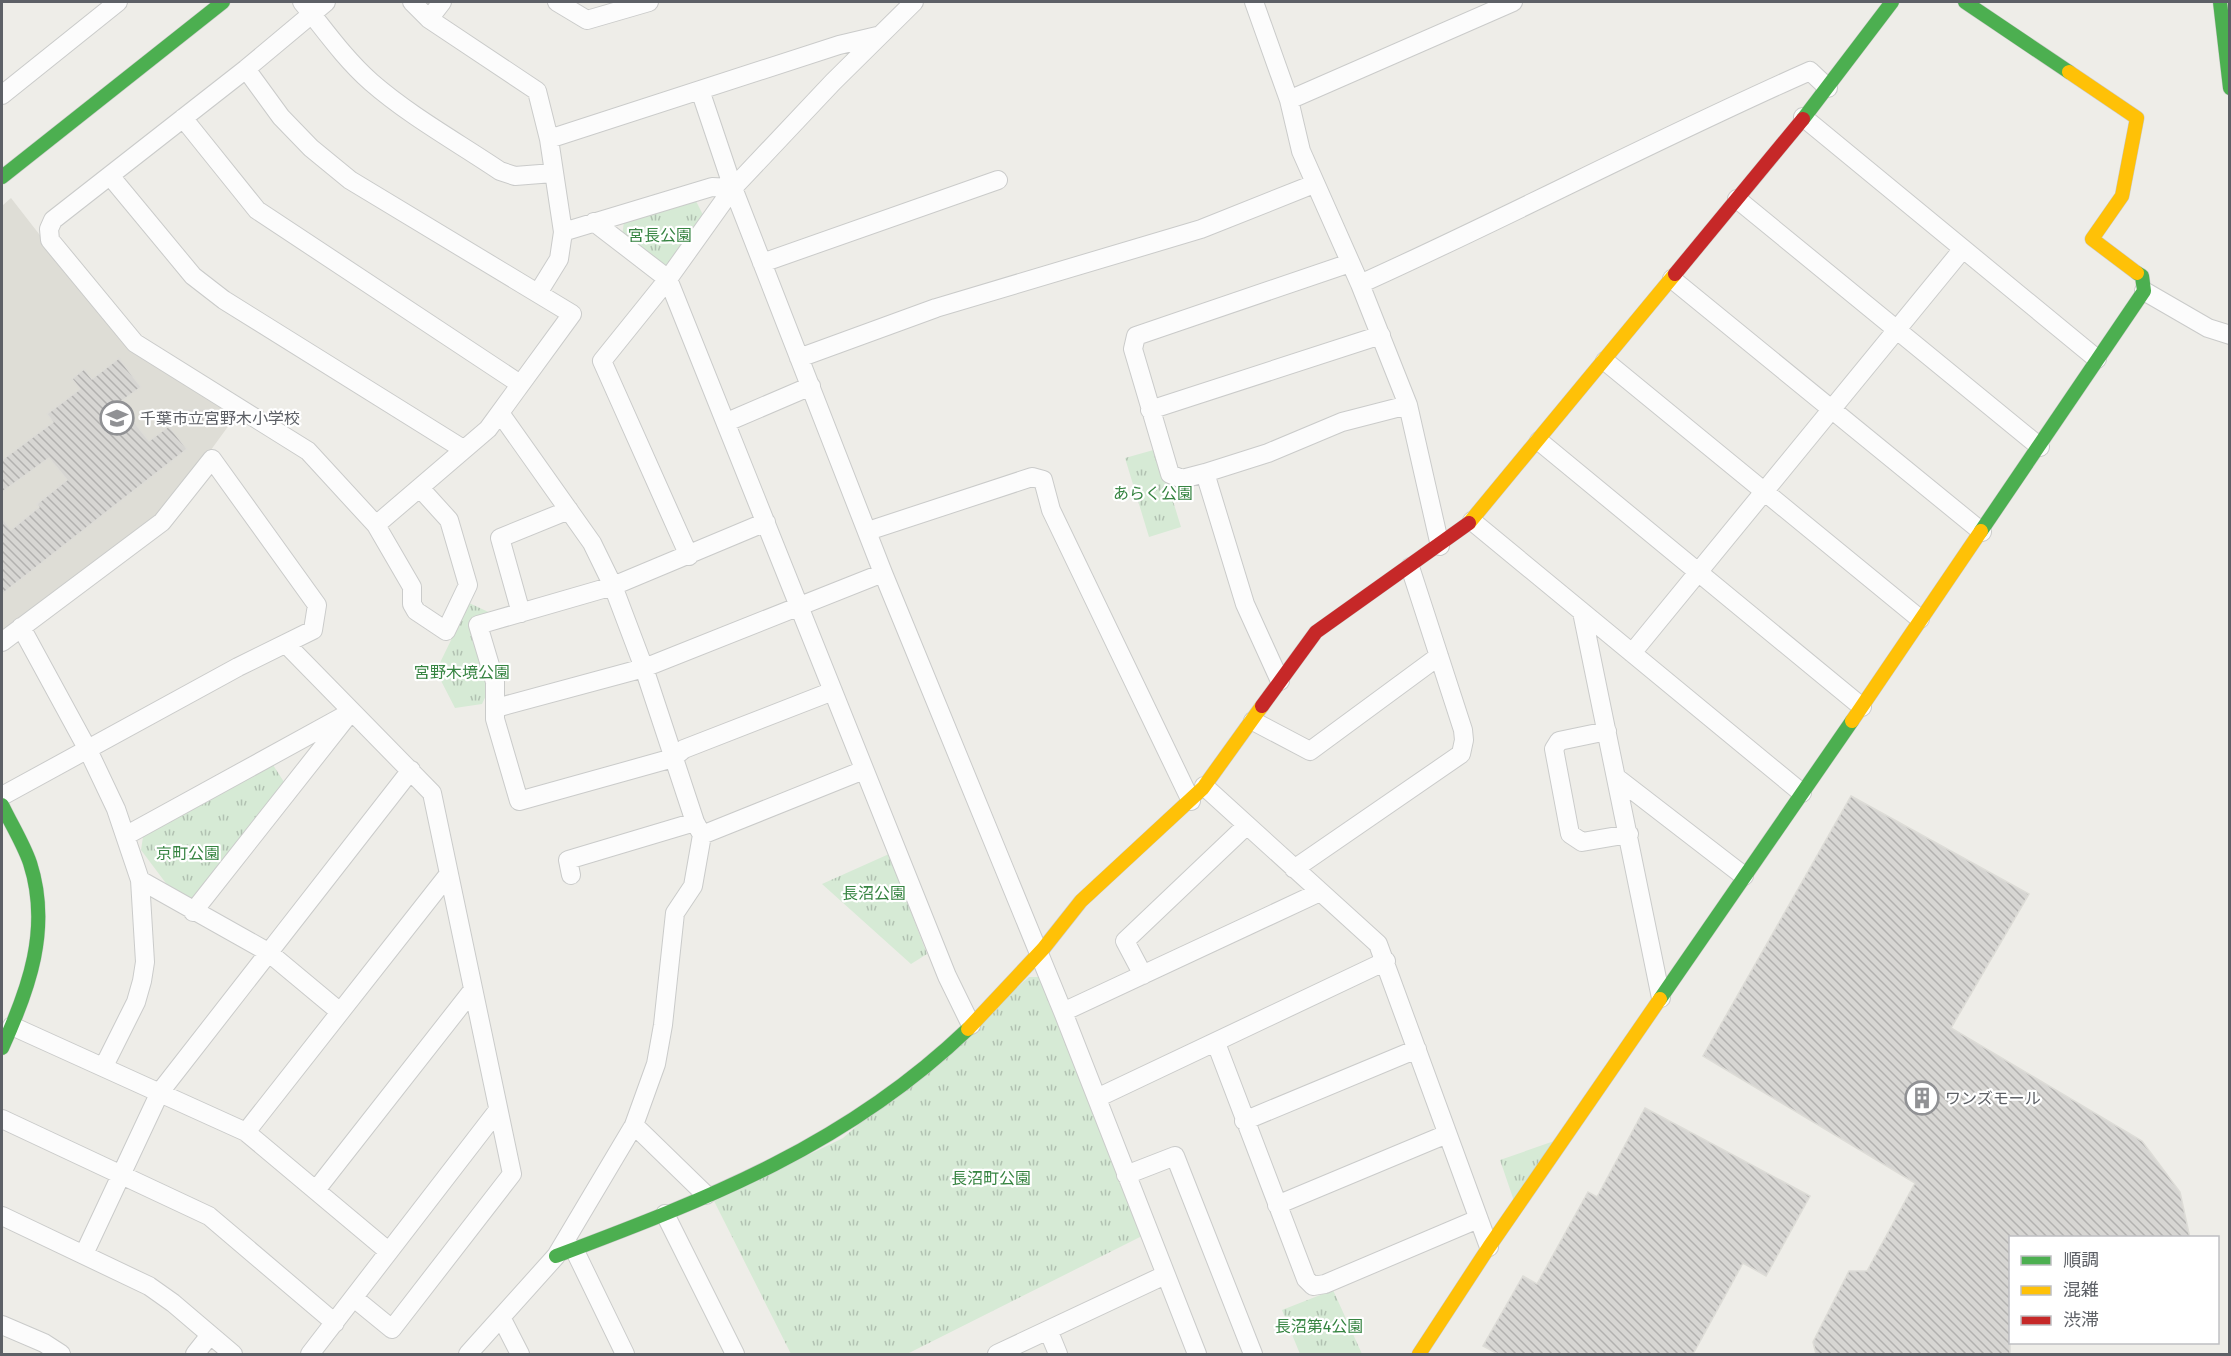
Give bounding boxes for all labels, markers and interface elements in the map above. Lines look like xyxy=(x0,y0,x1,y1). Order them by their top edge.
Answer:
park label: 宮長公園 xyxy=(628,226,692,245)
school or university icon: 千葉市立宮野木小学校 xyxy=(99,400,135,436)
place label: 千葉市立宮野木小学校 xyxy=(140,409,300,428)
park label: あらく公園 xyxy=(1113,484,1193,503)
park label: 宮野木境公園 xyxy=(414,663,510,682)
park label: 京町公園 xyxy=(156,844,220,863)
park label: 長沼公園 xyxy=(842,884,906,903)
building icon: ワンズモール xyxy=(1904,1080,1940,1116)
place label: ワンズモール xyxy=(1945,1089,2041,1108)
park label: 長沼町公園 xyxy=(951,1169,1031,1188)
legend xyxy=(2009,1236,2219,1344)
text: 順調 xyxy=(2063,1249,2099,1271)
text: 混雑 xyxy=(2063,1279,2099,1301)
text: 渋滞 xyxy=(2063,1309,2099,1331)
park label: 長沼第4公園 xyxy=(1275,1317,1363,1336)

